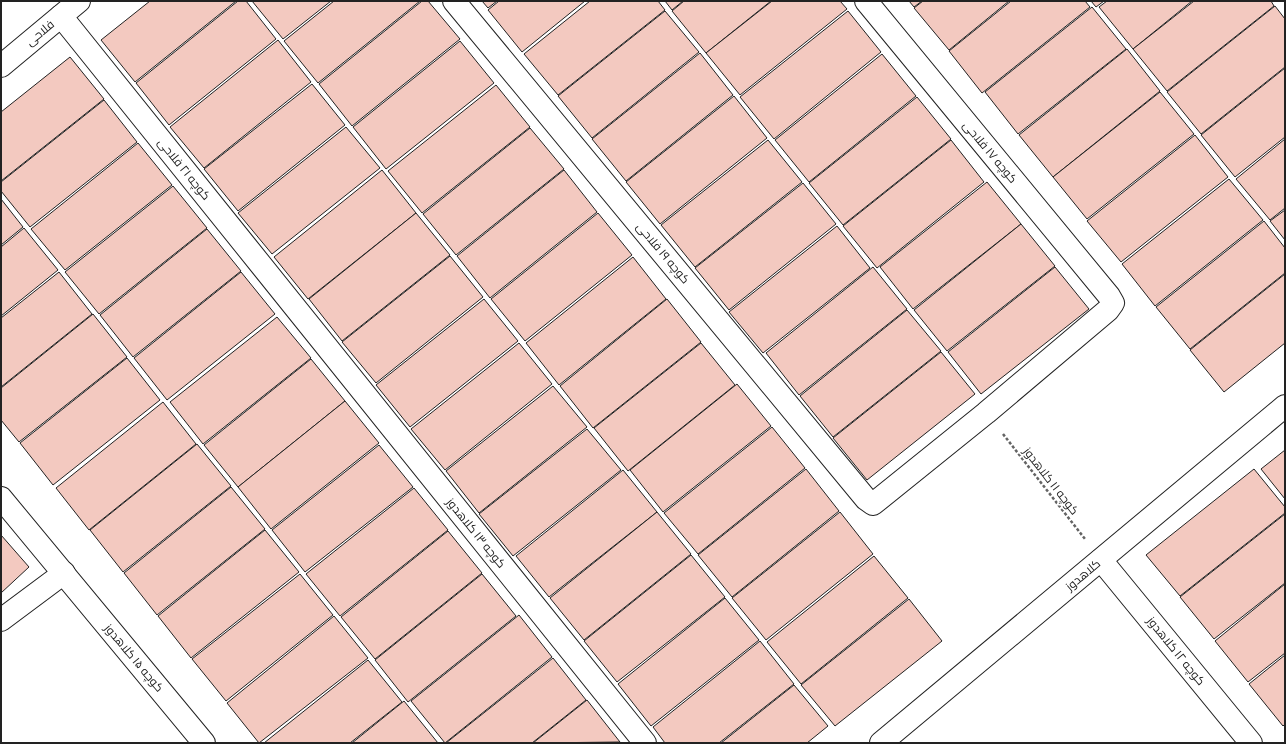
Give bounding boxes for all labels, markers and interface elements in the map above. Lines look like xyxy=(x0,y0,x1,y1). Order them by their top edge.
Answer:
street label: فلاحی xyxy=(22,16,58,50)
street label: کوچه ۱۷ فلاحی xyxy=(958,117,1021,187)
street label: کوچه ۲۱ فلاحی xyxy=(153,135,214,204)
street label: کوچه ۱۹ فلاحی xyxy=(632,219,693,288)
street label: کوچه ۱۱ کلاهدوز xyxy=(1018,443,1082,519)
street label: کوچه ۱۳ کلاهدوز xyxy=(441,494,509,572)
street label: کلاهدوز xyxy=(1061,556,1105,596)
street label: کوچه ۱۲ کلاهدوز xyxy=(1142,613,1209,689)
street label: کوچه ۱۵ کلاهدوز xyxy=(99,620,167,696)

